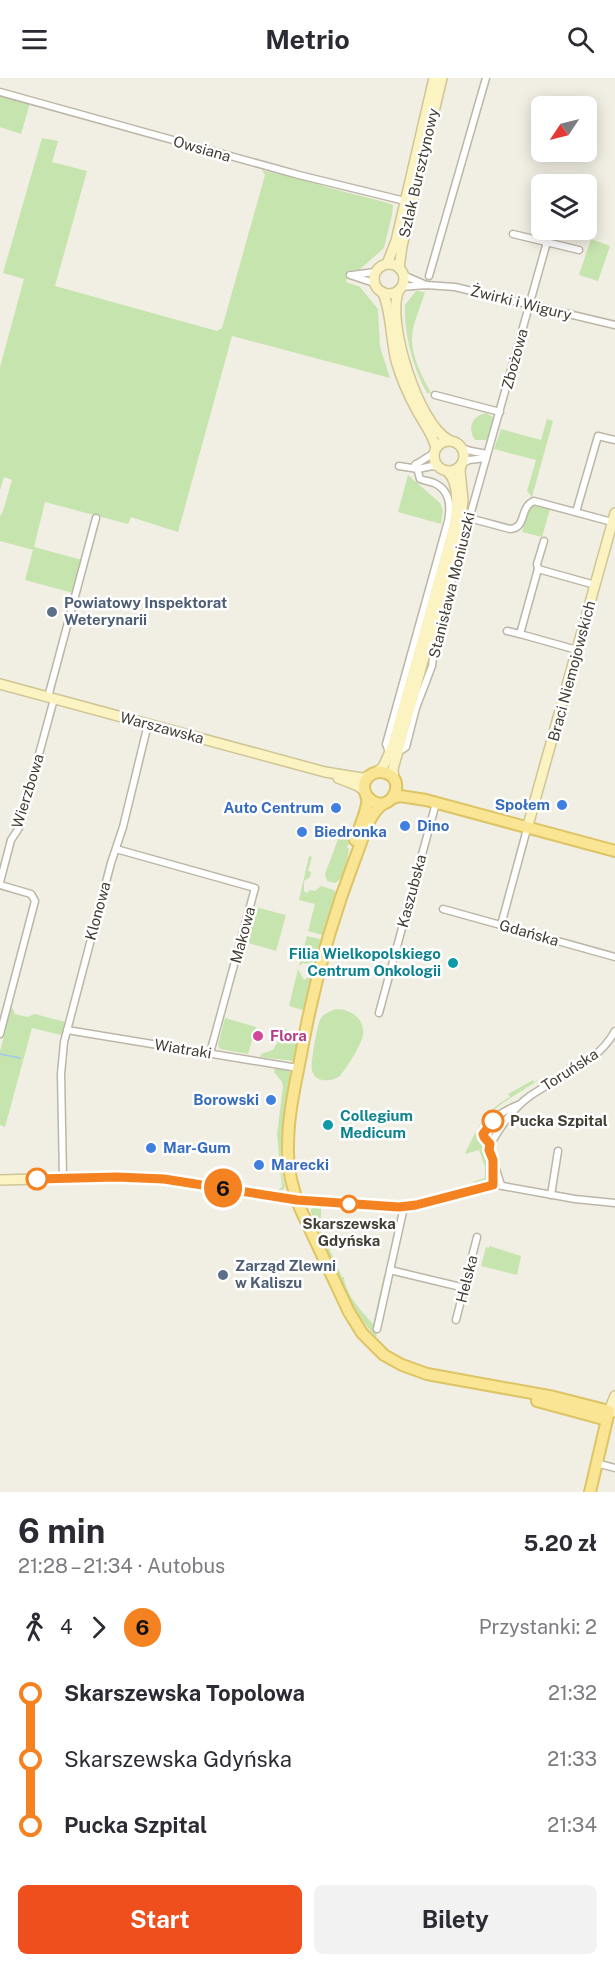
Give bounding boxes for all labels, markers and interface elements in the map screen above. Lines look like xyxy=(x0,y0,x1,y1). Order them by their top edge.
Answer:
icon: menu xyxy=(18,23,51,56)
text: Metrio xyxy=(265,23,350,55)
icon: search xyxy=(564,23,597,56)
north arrow xyxy=(531,96,597,162)
map controls xyxy=(531,96,597,240)
street label: Szlak Bursztynowy xyxy=(395,107,442,239)
street label: Owsiana xyxy=(171,132,233,165)
button: layers xyxy=(531,174,597,240)
street label: Żwirki i Wigury xyxy=(469,281,574,323)
street label: Zbożowa xyxy=(498,327,531,391)
street label: Stanisława Moniuszki xyxy=(425,510,478,660)
place label: Powiatowy Inspektorat Weterynarii xyxy=(64,594,227,628)
street label: Braci Niemojowskich xyxy=(545,599,598,743)
marker: Powiatowy Inspektorat Weterynarii xyxy=(45,605,59,619)
street label: Warszawska xyxy=(118,708,206,747)
street label: Wierzbowa xyxy=(8,752,47,830)
place label: Społem xyxy=(495,796,550,813)
marker: Społem xyxy=(555,798,569,812)
place label: Auto Centrum xyxy=(223,799,324,816)
marker: Auto Centrum xyxy=(329,801,343,815)
place label: Dino xyxy=(417,817,450,834)
marker: Dino xyxy=(398,819,412,833)
place label: Biedronka xyxy=(314,823,387,840)
marker: Biedronka xyxy=(295,825,309,839)
street label: Kaszubska xyxy=(394,853,429,929)
street label: Klonowa xyxy=(82,880,113,942)
street label: Makowa xyxy=(227,905,258,965)
street label: Gdańska xyxy=(498,916,561,949)
place label: Filia Wielkopolskiego Centrum Onkologii xyxy=(289,945,441,979)
marker: Filia Wielkopolskiego Centrum Onkologii xyxy=(446,956,460,970)
place label: Flora xyxy=(270,1027,307,1044)
marker: Flora xyxy=(251,1029,265,1043)
street label: Wiatraki xyxy=(153,1036,213,1061)
street label: Toruńska xyxy=(538,1045,601,1094)
place label: Borowski xyxy=(193,1091,259,1108)
marker: Borowski xyxy=(264,1093,278,1107)
place label: Collegium Medicum xyxy=(340,1107,413,1141)
marker: Pucka Szpital xyxy=(482,1110,504,1132)
place label: Pucka Szpital xyxy=(510,1112,608,1129)
marker: Collegium Medicum xyxy=(321,1118,335,1132)
place label: Mar-Gum xyxy=(163,1139,231,1156)
marker: Mar-Gum xyxy=(144,1141,158,1155)
place label: Marecki xyxy=(271,1156,329,1173)
marker: Marecki xyxy=(252,1158,266,1172)
unlabelled marker xyxy=(26,1168,48,1190)
line badge: 6 xyxy=(204,1168,242,1208)
text: 6 xyxy=(216,1176,230,1201)
marker: Skarszewska Gdyńska xyxy=(340,1195,358,1213)
place label: Skarszewska Gdyńska xyxy=(302,1215,396,1249)
street label: Helska xyxy=(452,1253,481,1304)
place label: Zarząd Zlewni w Kaliszu xyxy=(235,1257,336,1291)
marker: Zarząd Zlewni w Kaliszu xyxy=(216,1268,230,1282)
text: 6 min xyxy=(18,1512,105,1550)
text: 5.20 zł xyxy=(524,1530,597,1556)
text: 21:28 – 21:34 · Autobus xyxy=(18,1554,225,1578)
icon: walk xyxy=(18,1611,51,1644)
icon: forward xyxy=(82,1611,115,1644)
text: 4 xyxy=(60,1615,73,1639)
text: 6 xyxy=(136,1615,149,1640)
text: Przystanki: 2 xyxy=(479,1615,597,1639)
text: Skarszewska Topolowa xyxy=(64,1680,305,1706)
text: 21:32 xyxy=(548,1681,597,1705)
text: Skarszewska Gdyńska xyxy=(64,1746,292,1772)
text: 21:33 xyxy=(547,1747,597,1771)
text: Pucka Szpital xyxy=(64,1812,207,1838)
text: 21:34 xyxy=(547,1813,597,1837)
button: Start xyxy=(18,1885,302,1954)
button: Bilety xyxy=(314,1885,597,1954)

